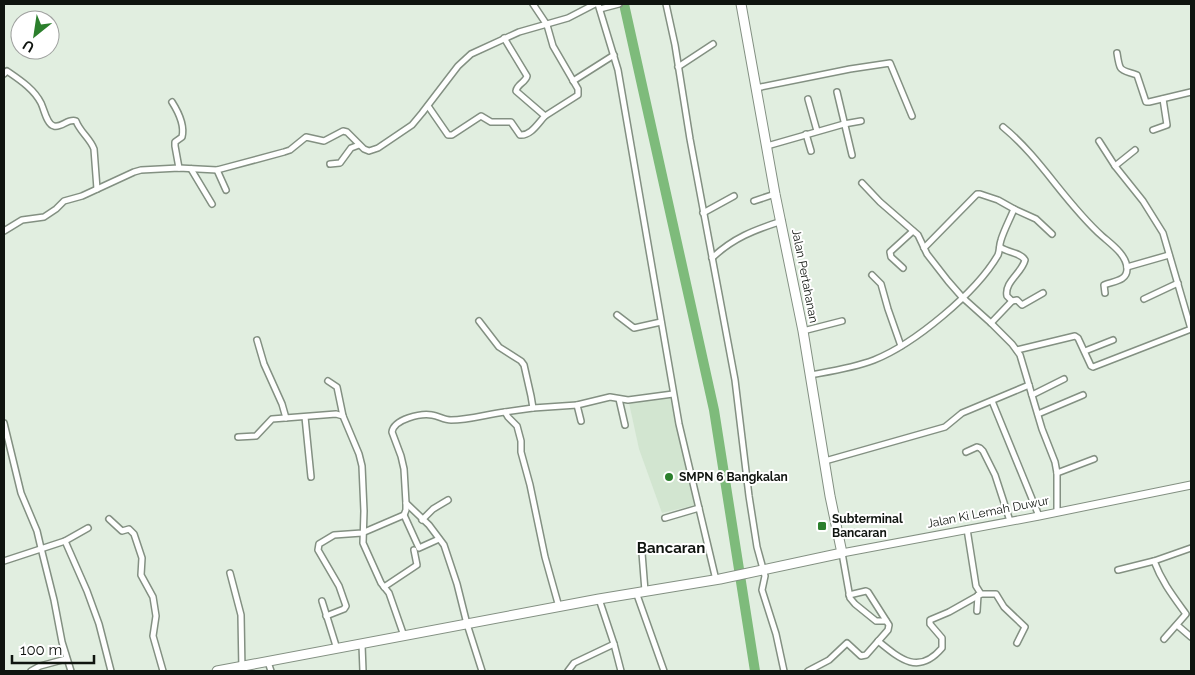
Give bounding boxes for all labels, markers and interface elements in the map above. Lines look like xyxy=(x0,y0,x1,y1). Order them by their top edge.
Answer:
north arrow xyxy=(10,10,60,60)
text: U xyxy=(20,37,37,56)
street label: Jalan Pertahanan xyxy=(789,228,821,324)
place label: SMPN 6 Bangkalan xyxy=(679,470,788,484)
marker: SMPN 6 Bangkalan xyxy=(663,471,675,483)
street label: Jalan Ki Lemah Duwur xyxy=(926,493,1051,531)
place label: Subterminal Bancaran xyxy=(832,512,903,540)
marker: Subterminal Bancaran xyxy=(816,520,828,532)
district label: Bancaran xyxy=(637,539,705,557)
scale bar xyxy=(12,632,95,664)
text: 100 m xyxy=(20,641,62,659)

